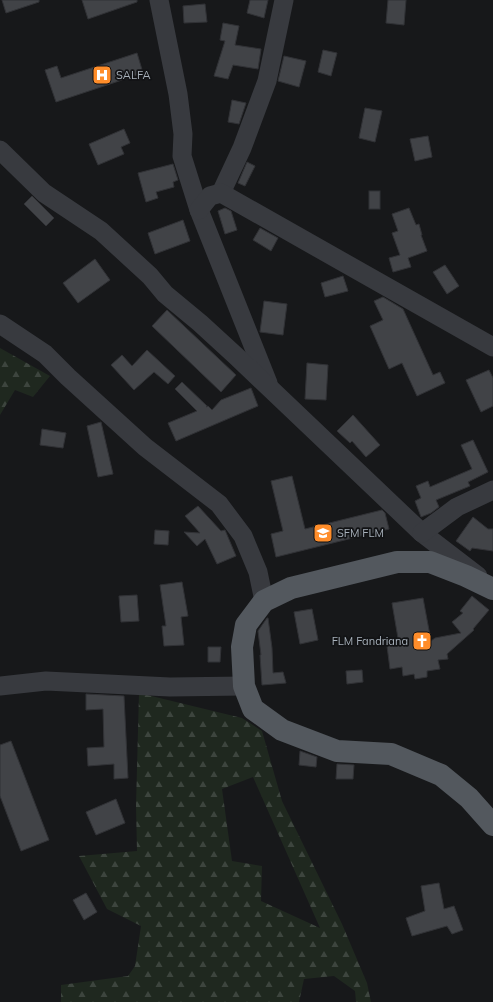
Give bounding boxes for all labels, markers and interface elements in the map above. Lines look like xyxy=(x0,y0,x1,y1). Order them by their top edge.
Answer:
hospital icon: SALFA xyxy=(91,64,113,86)
place label: SALFA xyxy=(116,68,151,82)
school or university icon: SFM FLM xyxy=(312,522,334,544)
place label: SFM FLM xyxy=(337,526,384,540)
church icon: FLM Fandriana xyxy=(411,630,433,652)
place label: FLM Fandriana xyxy=(332,634,408,648)

